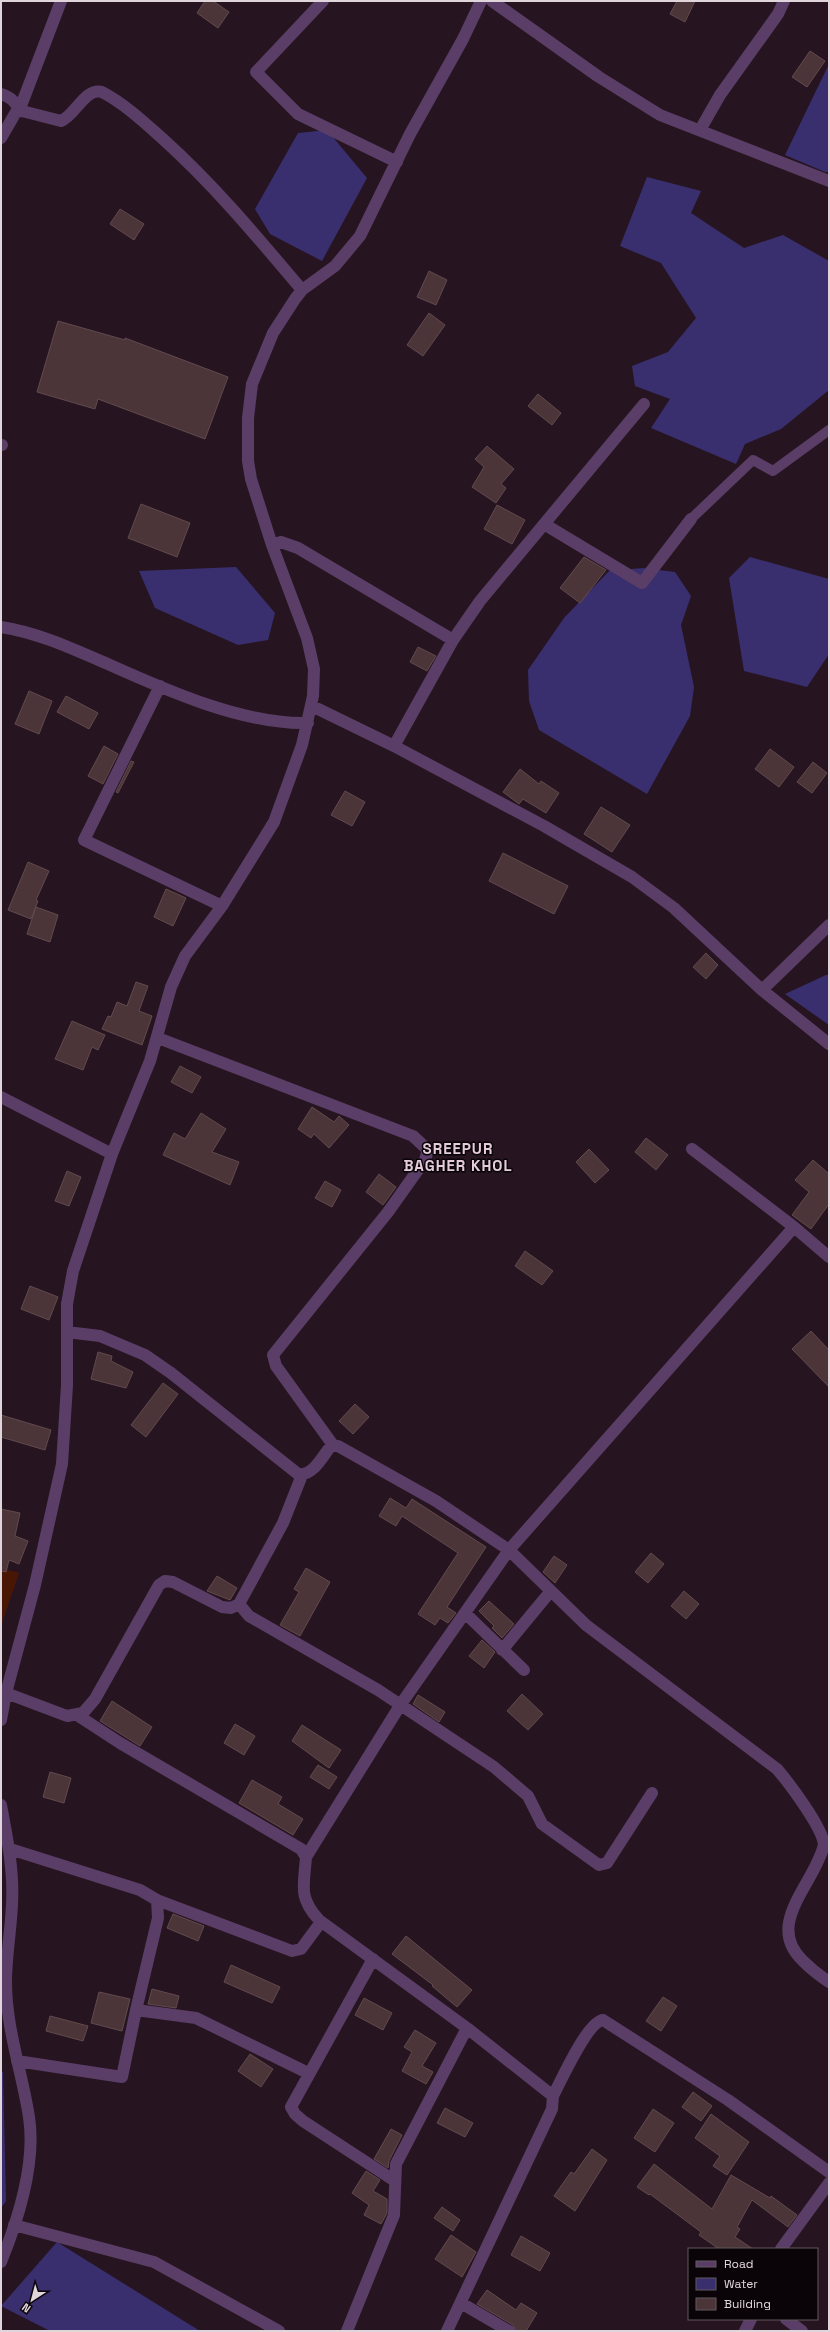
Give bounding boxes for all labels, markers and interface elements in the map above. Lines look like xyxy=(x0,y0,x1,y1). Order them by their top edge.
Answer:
district label: SREEPUR BAGHER KHOL xyxy=(403,1139,513,1175)
legend xyxy=(688,2248,818,2320)
text: Road xyxy=(724,2256,753,2272)
text: Water xyxy=(724,2276,758,2292)
north arrow xyxy=(12,2280,52,2320)
text: Building xyxy=(724,2296,771,2312)
text: N xyxy=(19,2300,33,2316)

